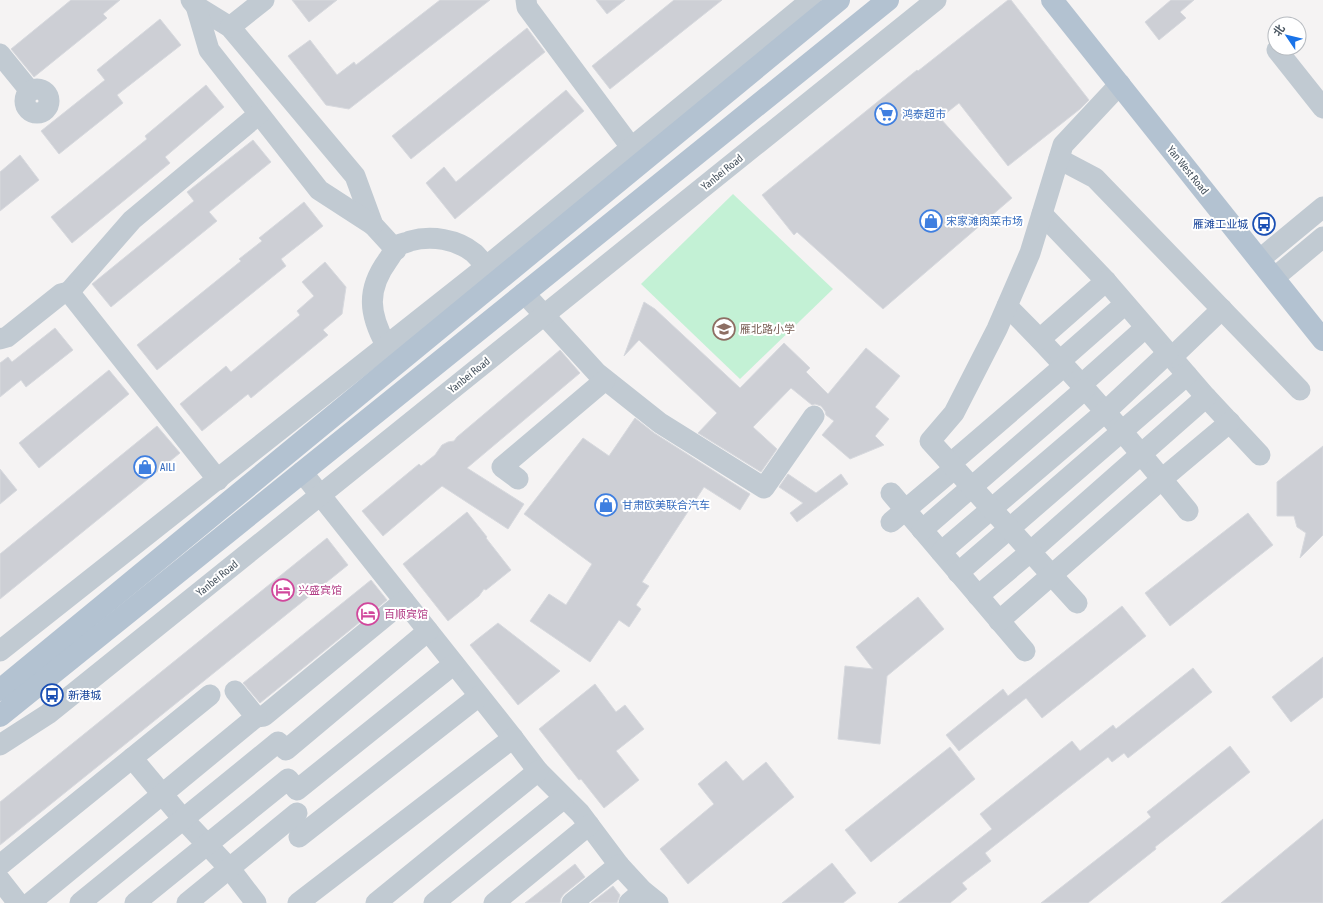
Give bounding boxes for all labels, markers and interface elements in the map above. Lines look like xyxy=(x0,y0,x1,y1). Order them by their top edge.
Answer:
north arrow xyxy=(1267,16,1307,56)
text: 北 xyxy=(1271,22,1287,38)
supermarket icon: 鸿泰超市 xyxy=(873,101,899,127)
place label: 鸿泰超市 xyxy=(902,108,946,120)
street label: Yan West Road xyxy=(1165,144,1211,196)
street label: Yanbei Road xyxy=(699,152,745,192)
shop icon: 宋家滩肉菜市场 xyxy=(918,208,944,234)
bus stop icon: 雁滩工业城 xyxy=(1251,211,1277,237)
place label: 宋家滩肉菜市场 xyxy=(946,215,1023,227)
place label: 雁滩工业城 xyxy=(1193,218,1248,230)
school or university icon: 雁北路小学 xyxy=(711,316,737,342)
place label: 雁北路小学 xyxy=(740,323,795,335)
street label: Yanbei Road xyxy=(446,355,492,395)
shop icon: AILI xyxy=(132,454,158,480)
place label: AILI xyxy=(160,461,175,473)
shop icon: 甘肃欧美联合汽车 xyxy=(593,492,619,518)
place label: 甘肃欧美联合汽车 xyxy=(622,499,710,511)
street label: Yanbei Road xyxy=(194,558,240,598)
hotel icon: 兴盛宾馆 xyxy=(270,577,296,603)
place label: 兴盛宾馆 xyxy=(298,584,342,596)
hotel icon: 百顺宾馆 xyxy=(355,601,381,627)
place label: 百顺宾馆 xyxy=(384,608,428,620)
bus stop icon: 新港城 xyxy=(39,682,65,708)
place label: 新港城 xyxy=(68,689,101,701)

